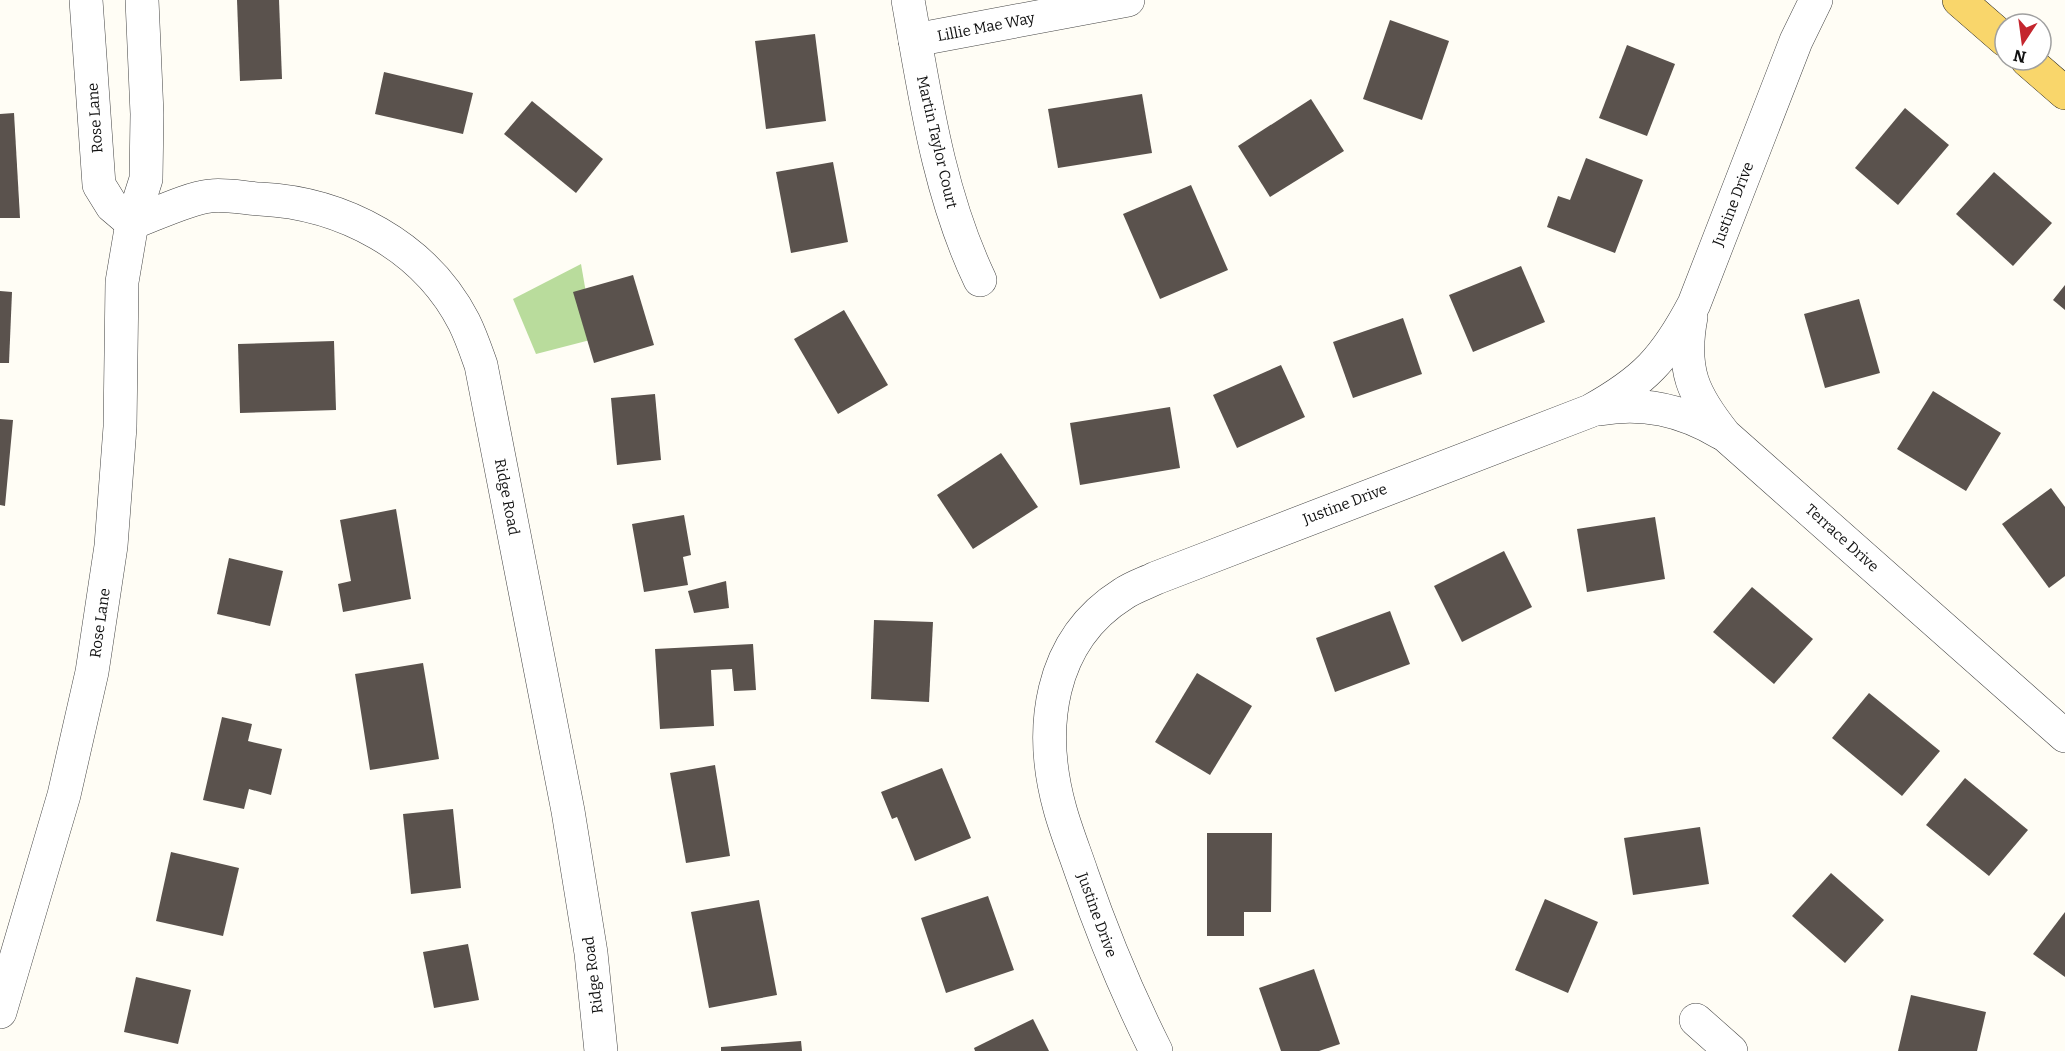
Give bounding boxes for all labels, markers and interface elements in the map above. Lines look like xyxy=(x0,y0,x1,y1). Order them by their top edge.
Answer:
street label: Lillie Mae Way xyxy=(936,9,1036,45)
north arrow xyxy=(1993,12,2053,72)
text: N xyxy=(2012,45,2028,67)
street label: Martin Taylor Court xyxy=(913,74,961,211)
street label: Rose Lane xyxy=(84,82,106,154)
street label: Justine Drive xyxy=(1708,159,1757,250)
street label: Ridge Road xyxy=(491,457,523,537)
street label: Justine Drive xyxy=(1299,480,1390,529)
street label: Terrace Drive xyxy=(1802,500,1882,576)
street label: Rose Lane xyxy=(86,587,114,659)
street label: Justine Drive xyxy=(1073,869,1121,960)
street label: Ridge Road xyxy=(579,935,607,1015)

